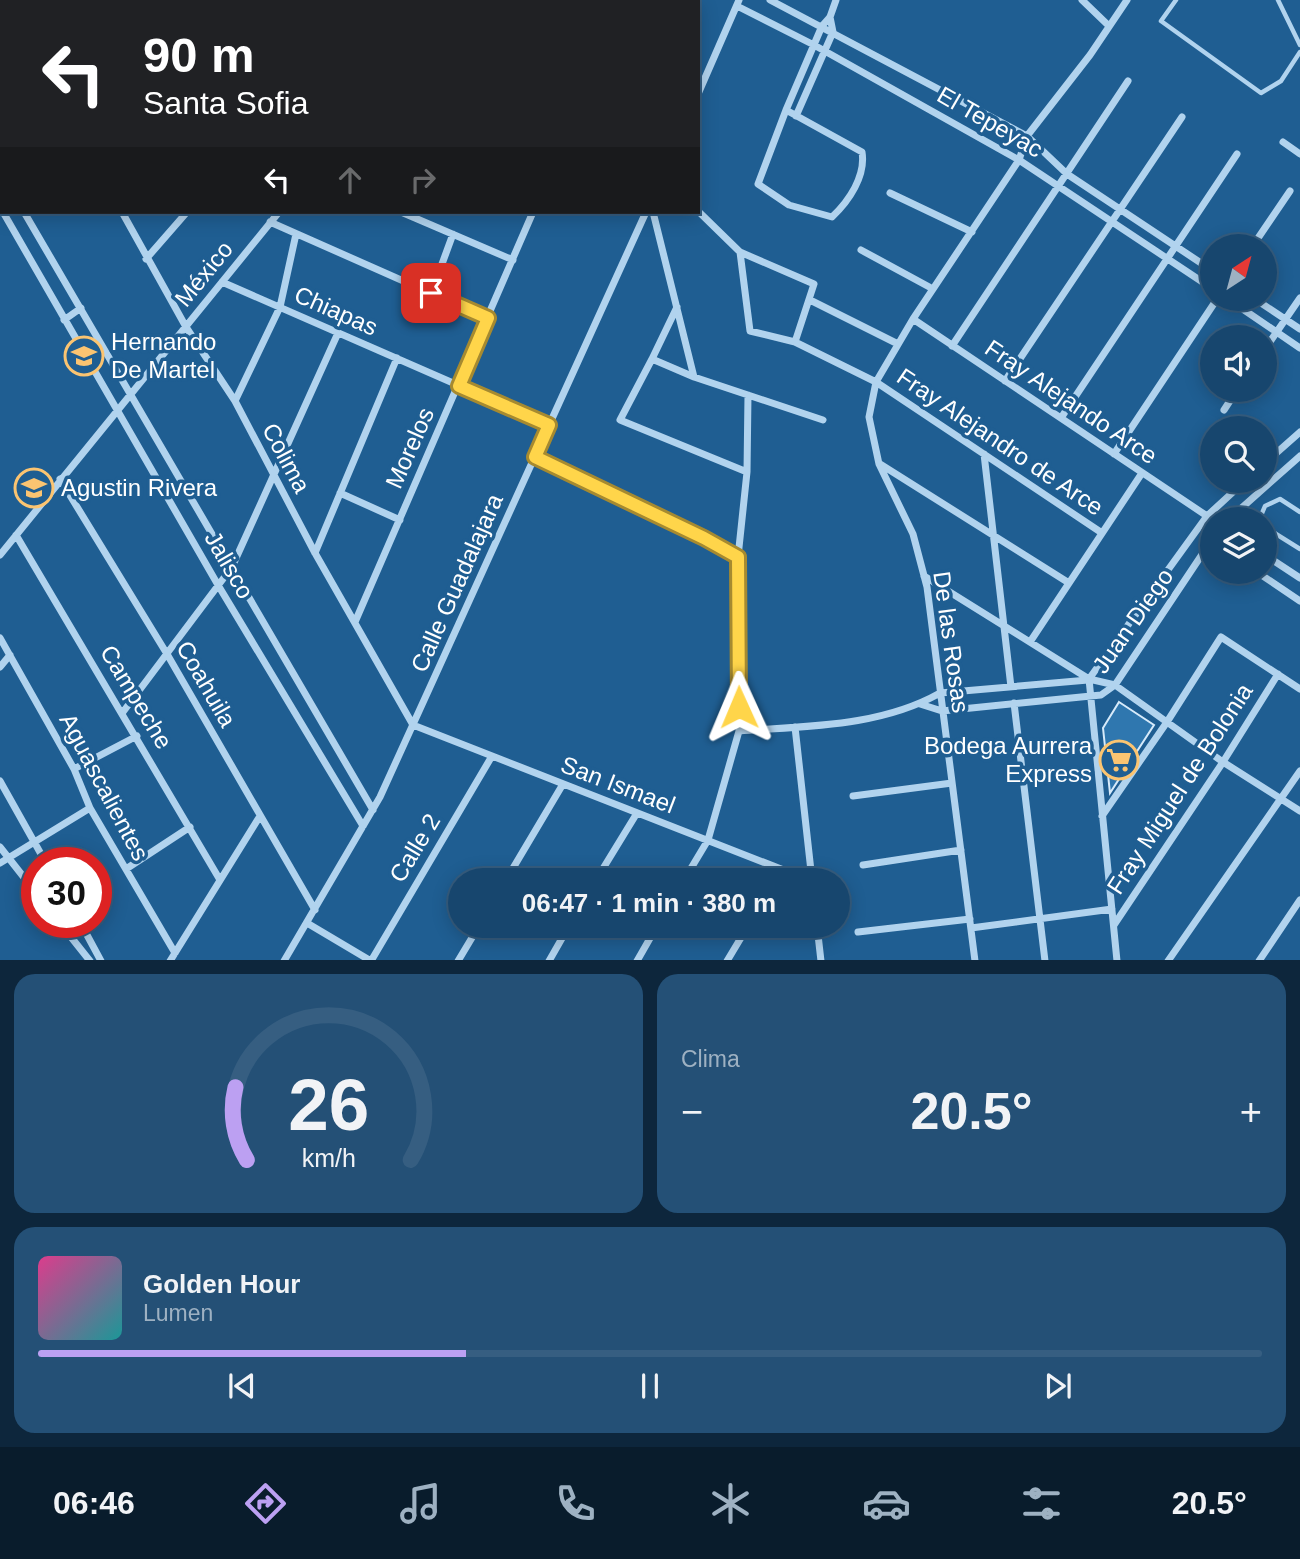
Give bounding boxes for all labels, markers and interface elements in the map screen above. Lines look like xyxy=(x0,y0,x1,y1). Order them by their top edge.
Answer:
icon: left xyxy=(28,28,119,119)
text: 90 m xyxy=(143,28,255,82)
street label: El Tepeyac xyxy=(933,81,1048,163)
text: Santa Sofia xyxy=(143,85,308,121)
icon: left xyxy=(258,161,296,199)
icon: ahead xyxy=(331,161,369,199)
icon: right xyxy=(404,161,442,199)
north arrow xyxy=(1200,234,1278,312)
map controls xyxy=(1200,234,1277,584)
street label: México xyxy=(169,236,238,312)
pin xyxy=(401,263,461,323)
icon: arrive xyxy=(412,274,450,312)
street label: Chiapas xyxy=(290,280,382,341)
button: sound xyxy=(1200,325,1277,402)
place label: Hernando De Martel xyxy=(111,328,216,383)
street label: Fray Alejando Arce xyxy=(980,334,1162,469)
school or university icon: Hernando De Martel xyxy=(63,335,105,377)
street label: Fray Alejandro de Arce xyxy=(892,363,1108,521)
street label: Morelos xyxy=(380,403,439,492)
button: search xyxy=(1200,416,1277,493)
street label: Colima xyxy=(257,418,316,498)
school or university icon: Agustin Rivera xyxy=(13,467,55,509)
place label: Agustin Rivera xyxy=(61,474,218,501)
street label: Calle Guadalajara xyxy=(405,489,508,676)
button: layers xyxy=(1200,507,1277,584)
street label: Jalisco xyxy=(199,526,259,603)
street label: Juan Diego xyxy=(1087,563,1178,678)
street label: De las Rosas xyxy=(928,569,975,714)
street label: Coahuila xyxy=(171,636,242,732)
street label: Campeche xyxy=(95,640,178,753)
position arrow xyxy=(702,670,776,744)
street label: Fray Miguel de Bolonia xyxy=(1101,678,1258,899)
street label: Aguascalientes xyxy=(54,709,155,865)
place label: Bodega Aurrera Express xyxy=(924,732,1093,787)
supermarket icon: Bodega Aurrera Express xyxy=(1098,739,1140,781)
street label: San Ismael xyxy=(557,750,679,819)
street label: Calle 2 xyxy=(384,809,445,887)
speed limit sign: 30 xyxy=(21,847,112,938)
text: 06:47 · 1 min · 380 m xyxy=(522,888,776,918)
text: Clima xyxy=(681,1046,740,1072)
text: 26 xyxy=(288,1064,369,1145)
text: 20.5° xyxy=(910,1082,1033,1140)
text: − xyxy=(681,1091,703,1133)
text: + xyxy=(1240,1091,1262,1133)
text: km/h xyxy=(301,1143,356,1171)
text: Golden Hour xyxy=(143,1269,300,1299)
text: Lumen xyxy=(143,1300,213,1326)
icon: previous xyxy=(223,1367,261,1405)
icon: pause xyxy=(631,1367,669,1405)
icon: next xyxy=(1039,1367,1077,1405)
icon: directions xyxy=(241,1479,290,1528)
icon: music xyxy=(396,1479,445,1528)
icon: phone xyxy=(551,1479,600,1528)
icon: climate xyxy=(706,1479,755,1528)
icon: car xyxy=(862,1479,911,1528)
icon: filters xyxy=(1017,1479,1066,1528)
text: 06:46 xyxy=(53,1485,135,1521)
text: 20.5° xyxy=(1172,1485,1247,1521)

